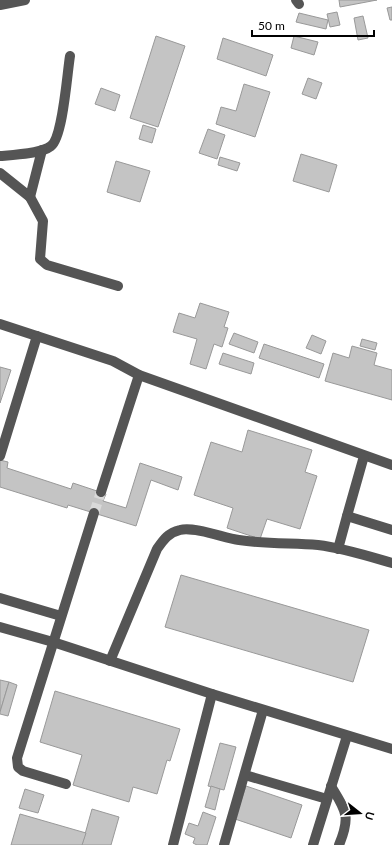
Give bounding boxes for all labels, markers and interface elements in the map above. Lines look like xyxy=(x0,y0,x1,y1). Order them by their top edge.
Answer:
scale bar xyxy=(252,12,374,38)
text: 50 m xyxy=(258,18,285,33)
north arrow xyxy=(340,793,380,833)
text: U xyxy=(363,810,377,822)

